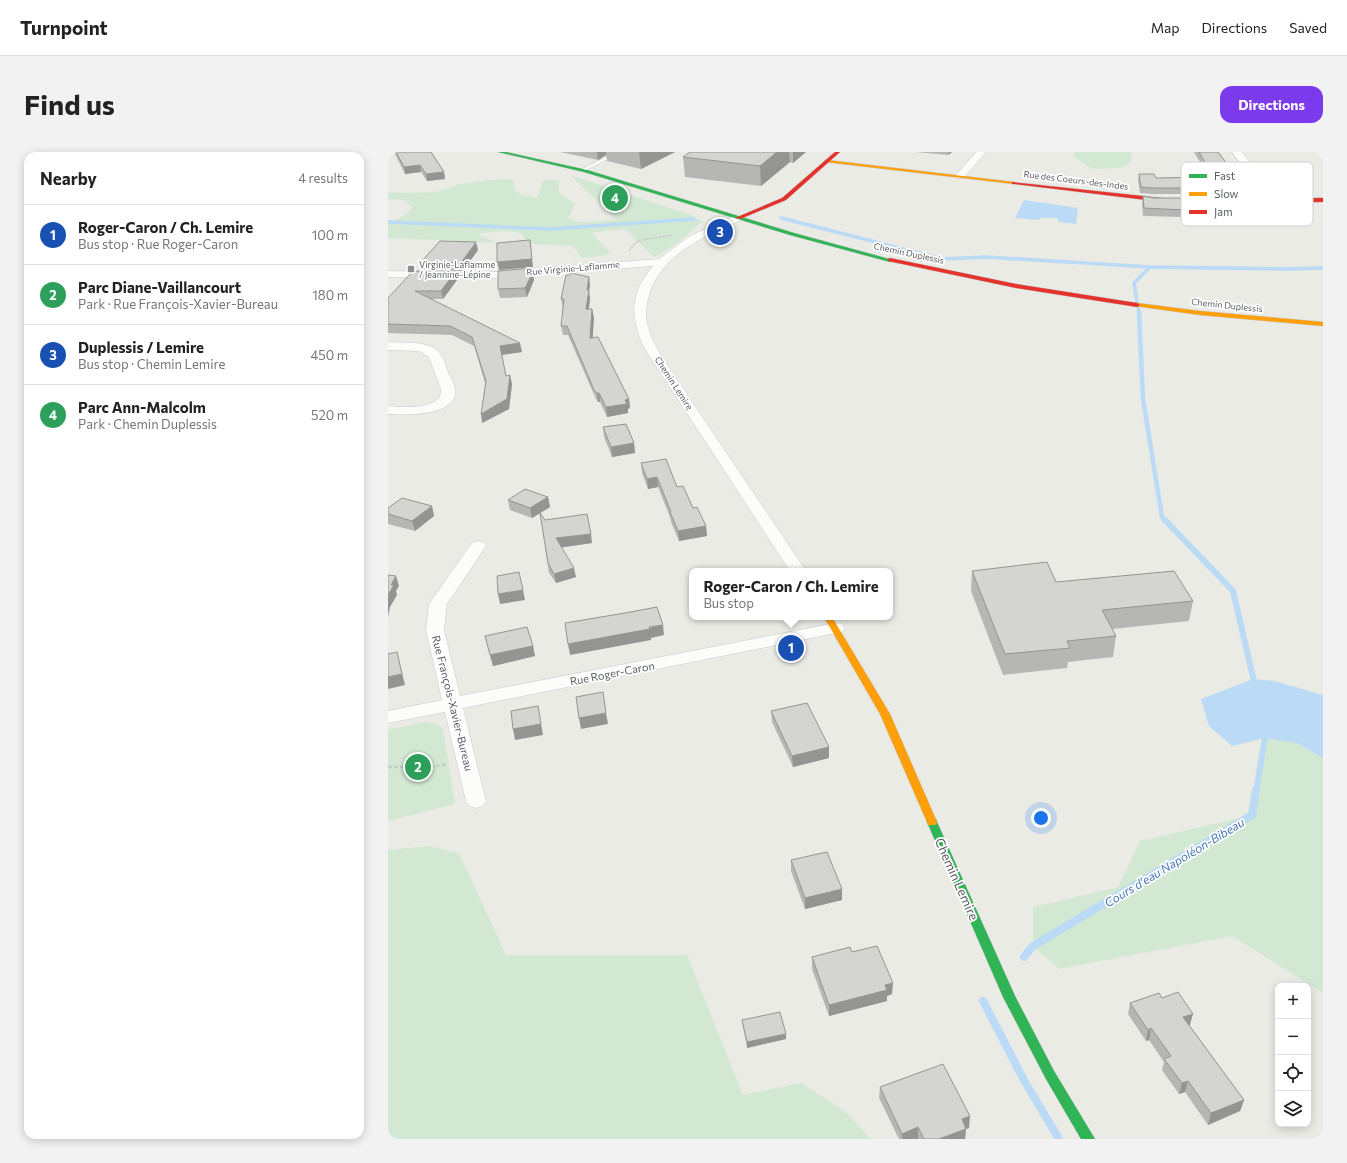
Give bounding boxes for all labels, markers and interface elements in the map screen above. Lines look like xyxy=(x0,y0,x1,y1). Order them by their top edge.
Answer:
text: Turnpoint xyxy=(20,16,108,39)
text: Map xyxy=(1151,19,1180,36)
text: Directions xyxy=(1202,19,1267,36)
text: Saved xyxy=(1289,19,1327,36)
button: Directions xyxy=(1220,86,1323,123)
text: Find us xyxy=(24,87,115,121)
legend xyxy=(1181,162,1313,226)
text: Nearby xyxy=(40,168,97,189)
street label: Rue des Coeurs-des-Indes xyxy=(1023,168,1129,192)
text: Fast xyxy=(1214,169,1236,182)
text: 4 results xyxy=(298,170,348,186)
pin: 4 xyxy=(602,183,628,213)
text: Slow xyxy=(1214,187,1239,200)
text: Jam xyxy=(1214,205,1233,219)
pin: 3 xyxy=(707,217,733,247)
text: Roger-Caron / Ch. Lemire xyxy=(78,218,253,236)
text: 1 xyxy=(50,227,56,243)
text: 100 m xyxy=(312,227,348,243)
text: Bus stop · Rue Roger-Caron xyxy=(78,236,238,252)
street label: Chemin Duplessis xyxy=(873,240,945,266)
street label: Rue Virginie-Laflamme xyxy=(526,258,620,278)
place label: Virginie-Laflamme / Jeannine-Lépine xyxy=(419,259,495,280)
marker: Virginie-Laflamme / Jeannine-Lépine xyxy=(406,264,416,274)
text: Parc Diane-Vaillancourt xyxy=(78,278,241,296)
text: 2 xyxy=(49,287,57,303)
text: 180 m xyxy=(312,287,348,303)
text: Park · Rue François-Xavier-Bureau xyxy=(78,296,278,312)
street label: Chemin Duplessis xyxy=(1191,296,1263,314)
text: Duplessis / Lemire xyxy=(78,338,204,356)
text: 3 xyxy=(49,347,57,363)
text: 450 m xyxy=(310,347,348,363)
street label: Chemin Lemire xyxy=(653,354,695,412)
text: Bus stop · Chemin Lemire xyxy=(78,356,225,372)
text: Parc Ann-Malcolm xyxy=(78,398,206,416)
text: 4 xyxy=(49,407,57,423)
text: 520 m xyxy=(311,407,348,423)
text: Park · Chemin Duplessis xyxy=(78,416,217,432)
popup xyxy=(689,568,893,620)
text: Roger-Caron / Ch. Lemire xyxy=(703,577,879,595)
text: Bus stop xyxy=(703,595,754,611)
pin: 1 xyxy=(778,633,804,663)
street label: Rue François-Xavier-Bureau xyxy=(430,634,476,772)
street label: Rue Roger-Caron xyxy=(569,658,655,688)
pin: 2 xyxy=(405,752,431,782)
your location xyxy=(1031,808,1051,828)
water label: Cours d'eau Napoléon-Bibeau xyxy=(1102,814,1247,909)
street label: Chemin Lemire xyxy=(932,835,982,923)
map controls xyxy=(1275,983,1311,1127)
button: + xyxy=(1275,983,1311,1019)
button: − xyxy=(1275,1019,1311,1055)
button: locate xyxy=(1275,1055,1311,1091)
button: layers xyxy=(1275,1091,1311,1127)

